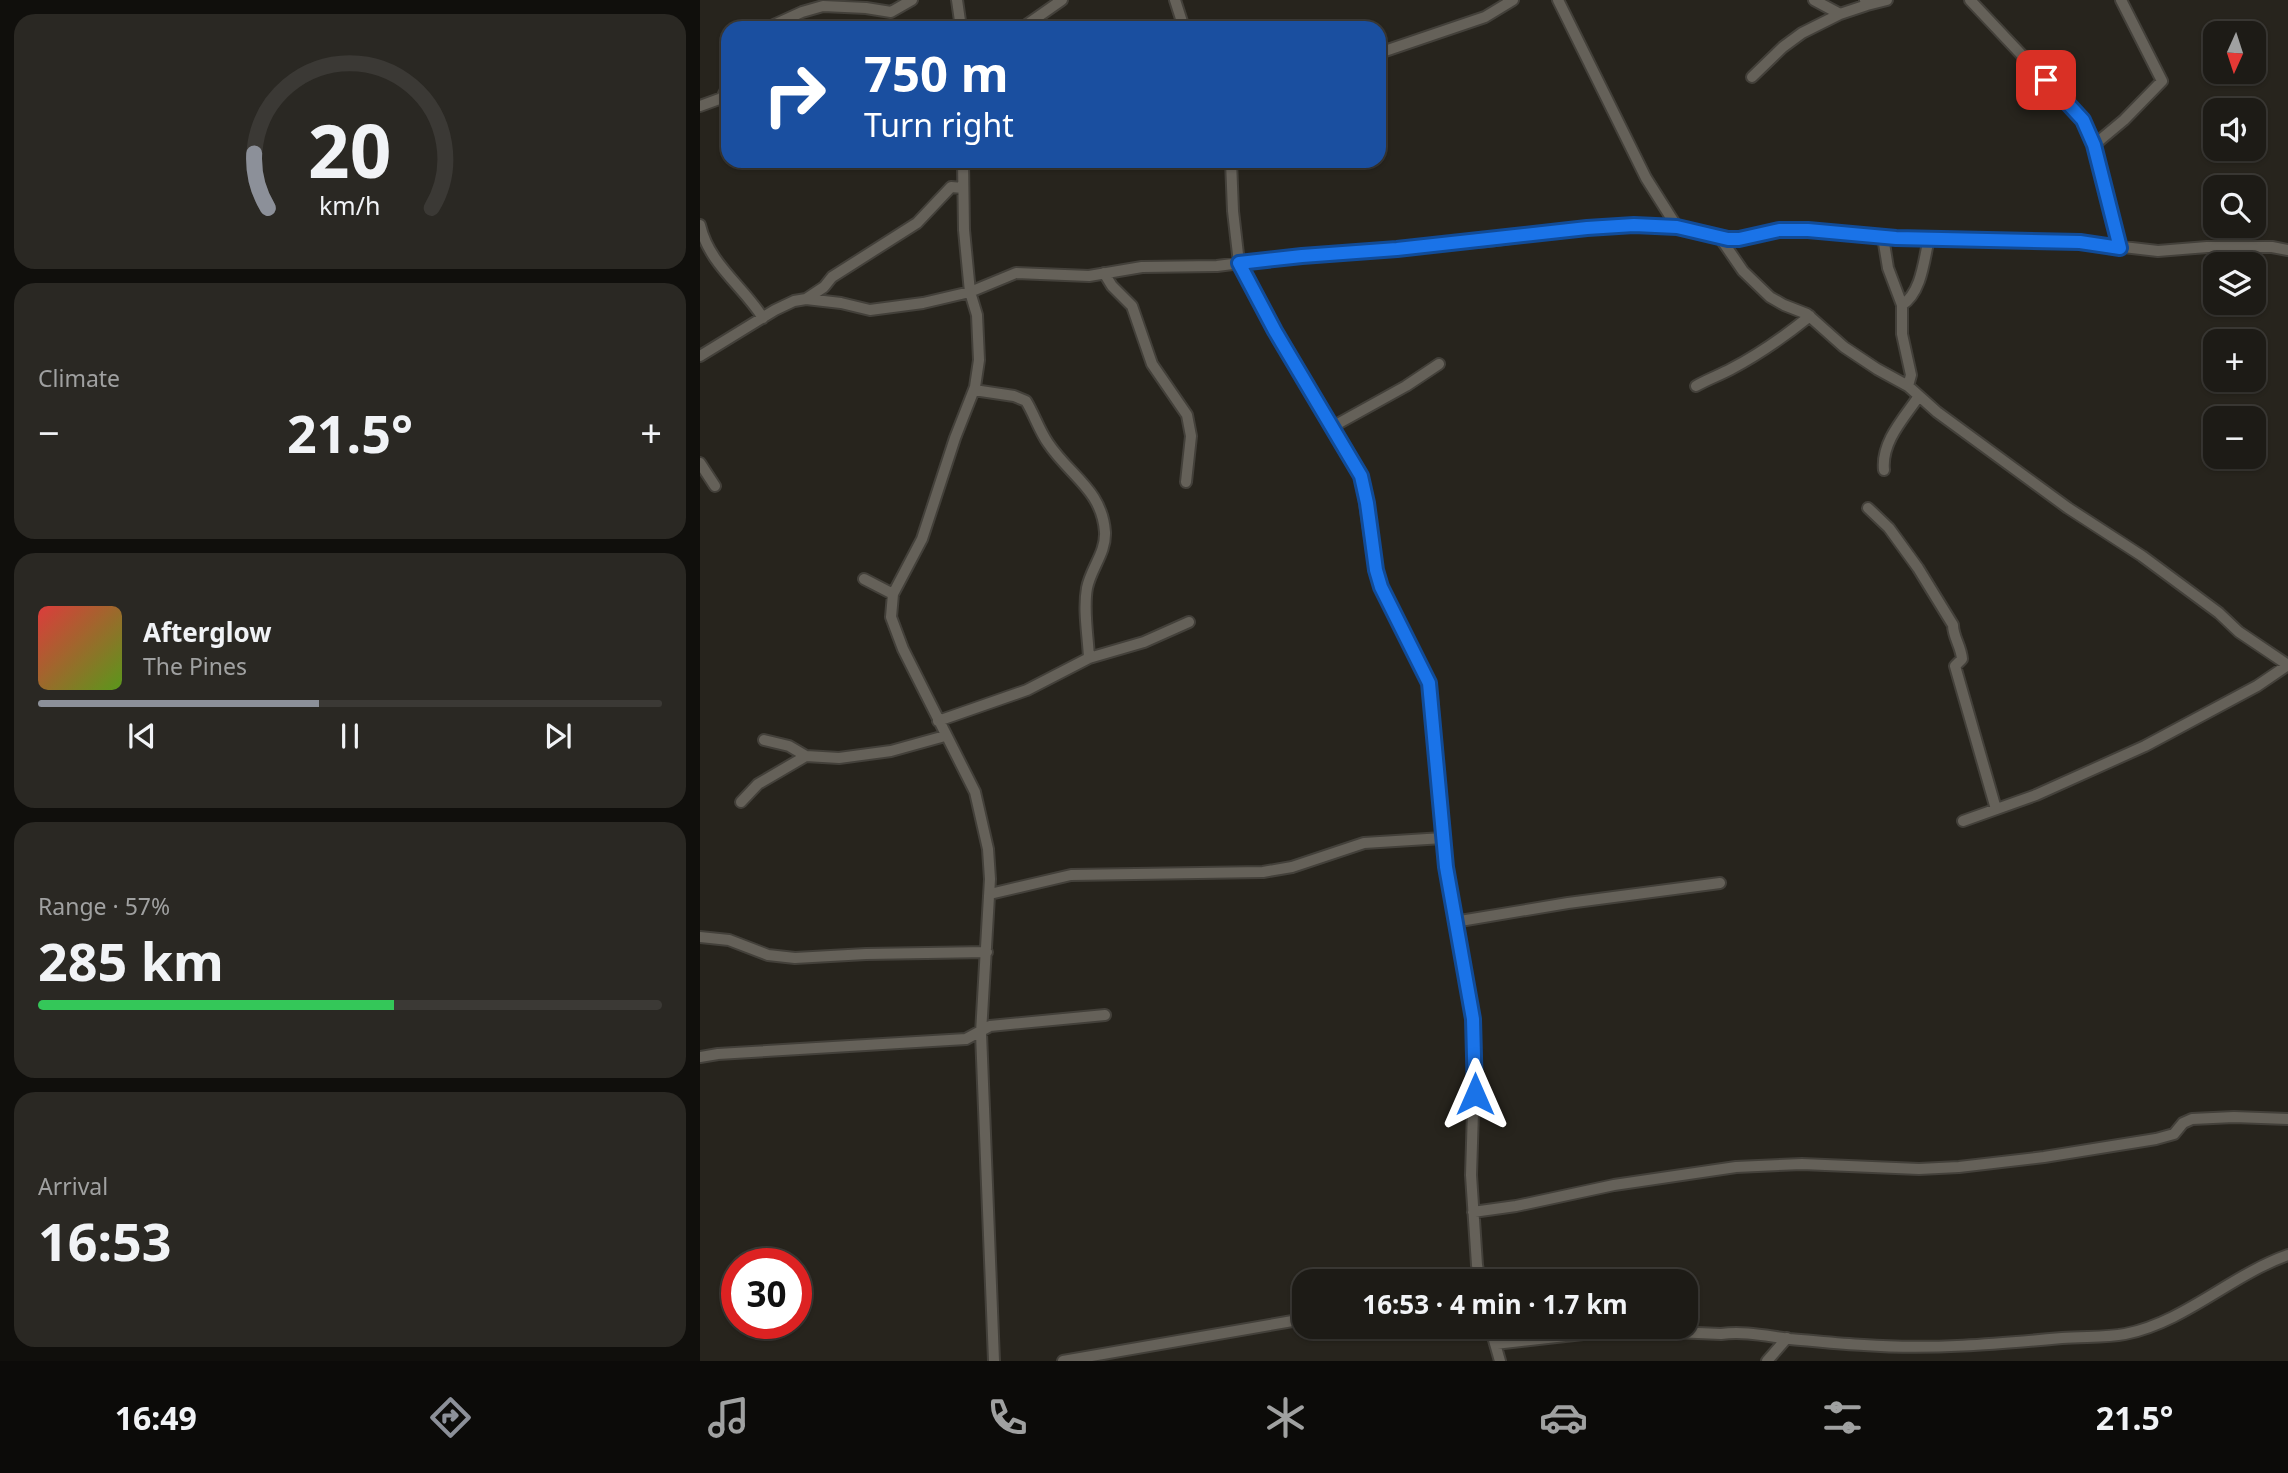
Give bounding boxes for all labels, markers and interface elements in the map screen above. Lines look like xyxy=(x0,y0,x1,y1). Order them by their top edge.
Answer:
north arrow xyxy=(2203,21,2266,84)
map controls xyxy=(2203,21,2266,469)
text: 750 m xyxy=(864,40,1009,106)
icon: right xyxy=(749,49,840,140)
pin xyxy=(2016,50,2076,110)
icon: arrive xyxy=(2027,61,2065,99)
button: sound xyxy=(2203,98,2266,161)
text: 20 xyxy=(308,100,392,199)
text: Turn right xyxy=(864,103,1014,146)
button: search xyxy=(2203,175,2266,238)
text: km/h xyxy=(319,188,381,222)
button: layers xyxy=(2203,252,2266,315)
button: + xyxy=(2203,329,2266,392)
text: Climate xyxy=(38,362,120,394)
text: 21.5° xyxy=(287,397,413,468)
text: − xyxy=(38,406,60,458)
text: + xyxy=(640,406,662,458)
button: − xyxy=(2203,406,2266,469)
text: Afterglow xyxy=(143,614,271,650)
text: The Pines xyxy=(143,650,247,682)
icon: previous xyxy=(123,717,161,755)
icon: pause xyxy=(331,717,369,755)
icon: next xyxy=(539,717,577,755)
text: Range · 57% xyxy=(38,890,170,922)
text: 285 km xyxy=(38,925,224,996)
position arrow xyxy=(1438,1057,1512,1131)
text: Arrival xyxy=(38,1170,108,1202)
text: 16:53 xyxy=(38,1205,172,1276)
speed limit sign: 30 xyxy=(721,1248,812,1339)
text: 16:53 · 4 min · 1.7 km xyxy=(1362,1286,1628,1322)
icon: directions xyxy=(426,1393,475,1442)
icon: music xyxy=(704,1393,753,1442)
icon: phone xyxy=(983,1393,1032,1442)
icon: climate xyxy=(1261,1393,1310,1442)
icon: car xyxy=(1539,1393,1588,1442)
icon: filters xyxy=(1818,1393,1867,1442)
text: 16:49 xyxy=(115,1396,197,1439)
text: 21.5° xyxy=(2096,1396,2173,1439)

